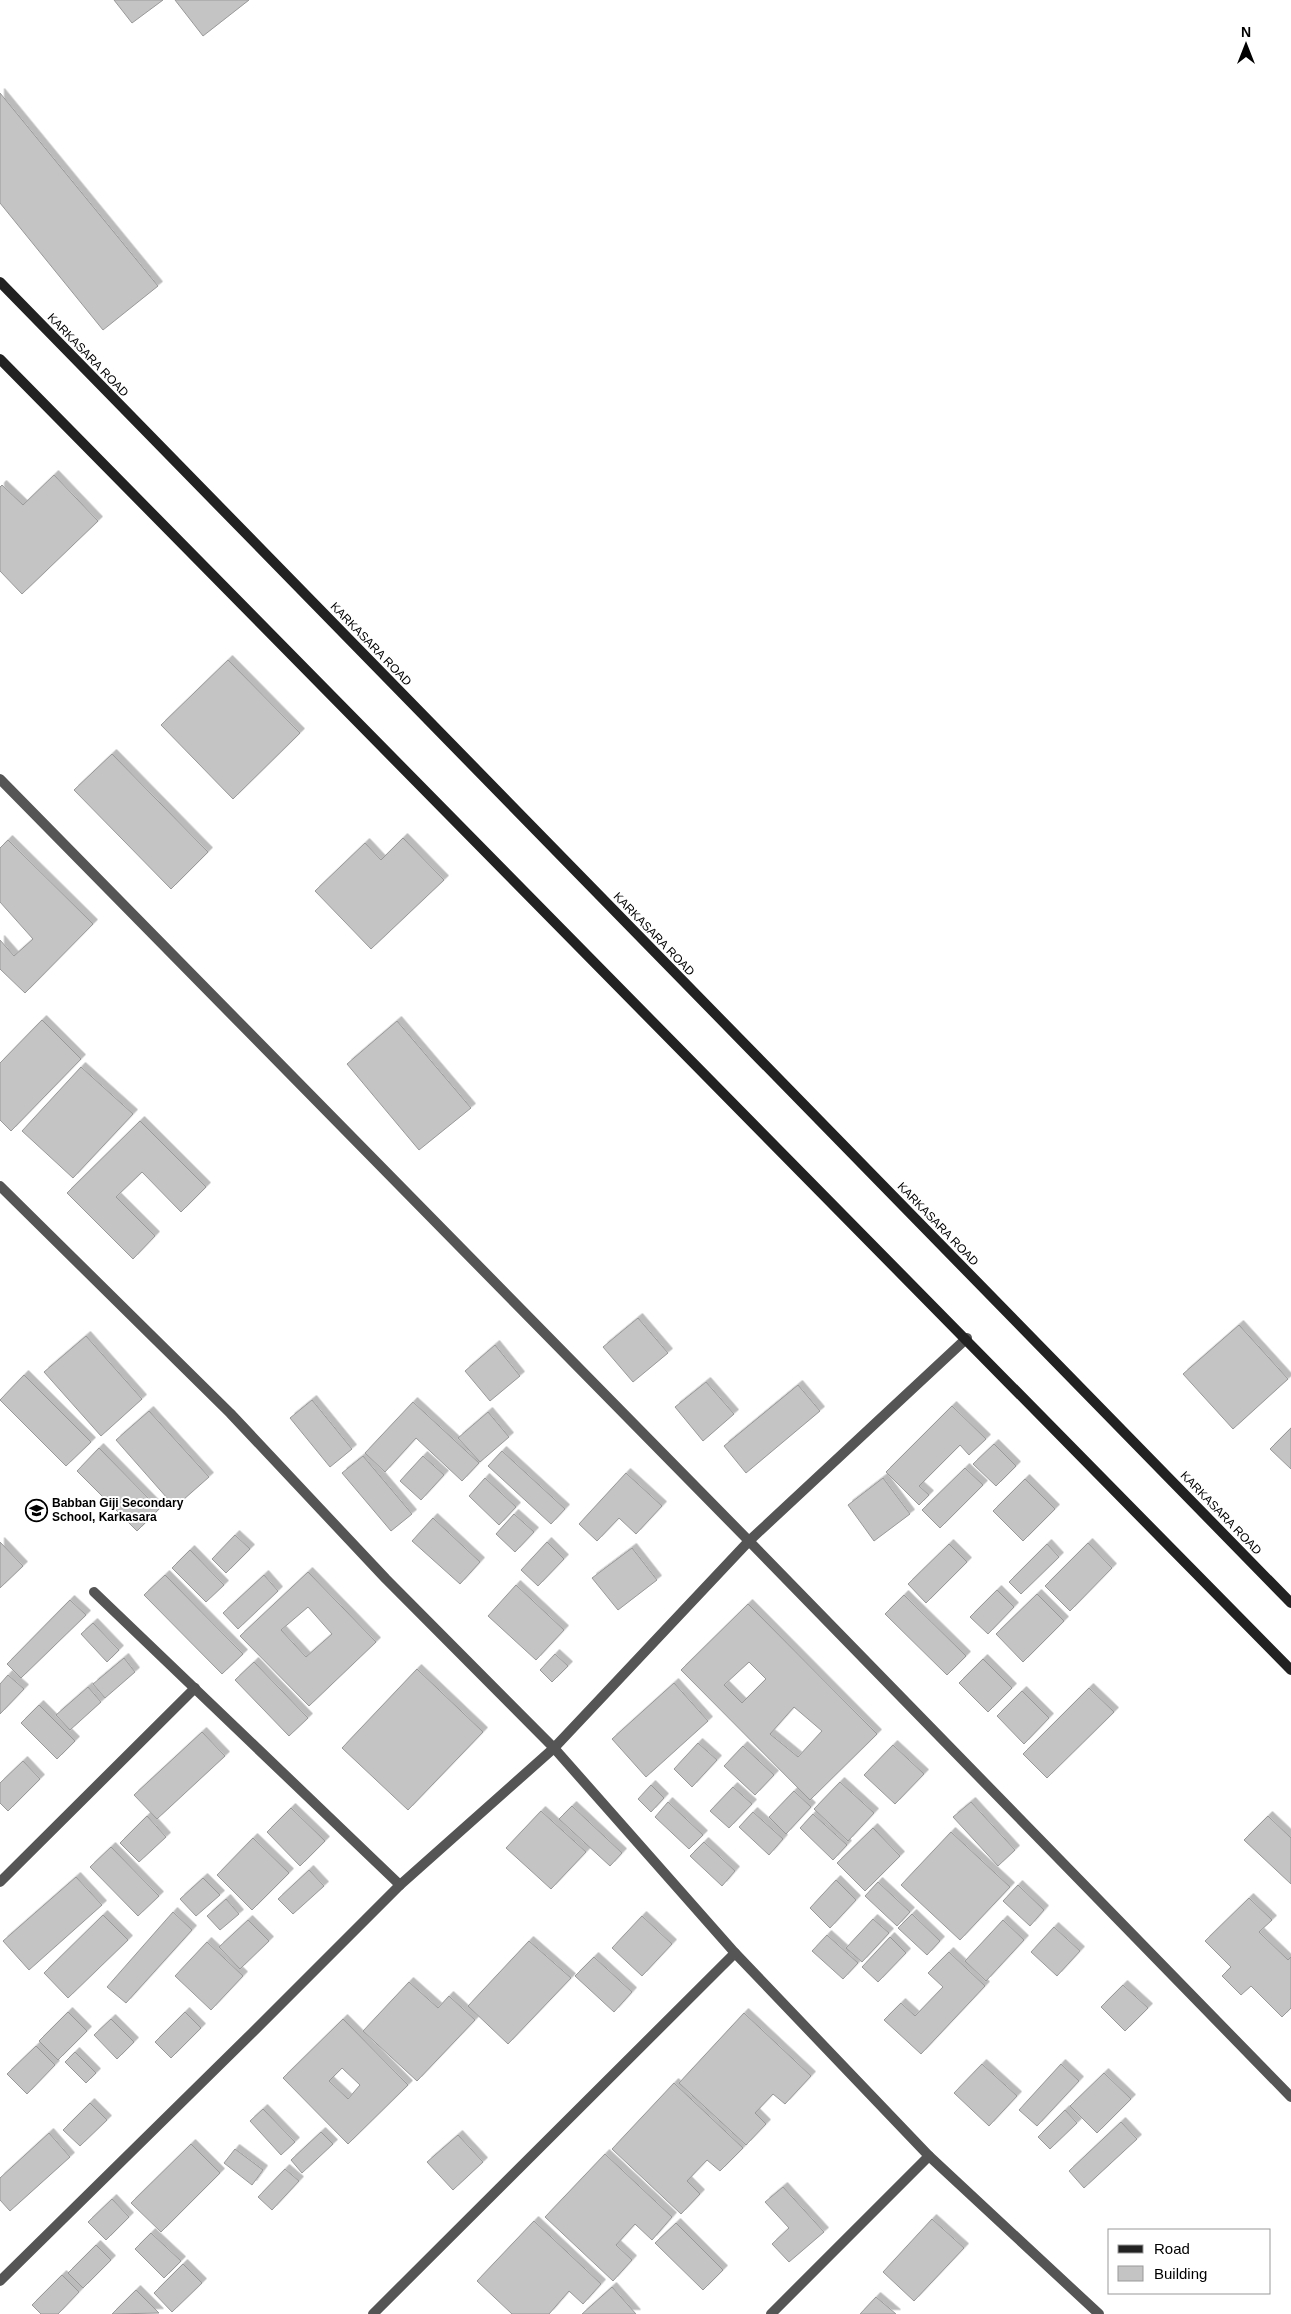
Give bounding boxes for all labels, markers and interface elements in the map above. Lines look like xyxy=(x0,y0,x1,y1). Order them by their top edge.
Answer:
north arrow xyxy=(1221,20,1271,70)
text: N xyxy=(1241,24,1251,40)
street label: KARKASARA ROAD xyxy=(45,310,132,400)
street label: KARKASARA ROAD xyxy=(328,599,415,689)
street label: KARKASARA ROAD xyxy=(611,889,698,979)
street label: KARKASARA ROAD xyxy=(895,1179,982,1269)
street label: KARKASARA ROAD xyxy=(1178,1468,1265,1558)
place label: Babban Giji Secondary School, Karkasara xyxy=(52,1496,184,1524)
school or university icon: Babban Giji Secondary School, Karkasara xyxy=(24,1498,48,1522)
legend xyxy=(1108,2229,1271,2294)
text: Road xyxy=(1154,2240,1190,2257)
text: Building xyxy=(1154,2265,1207,2282)

